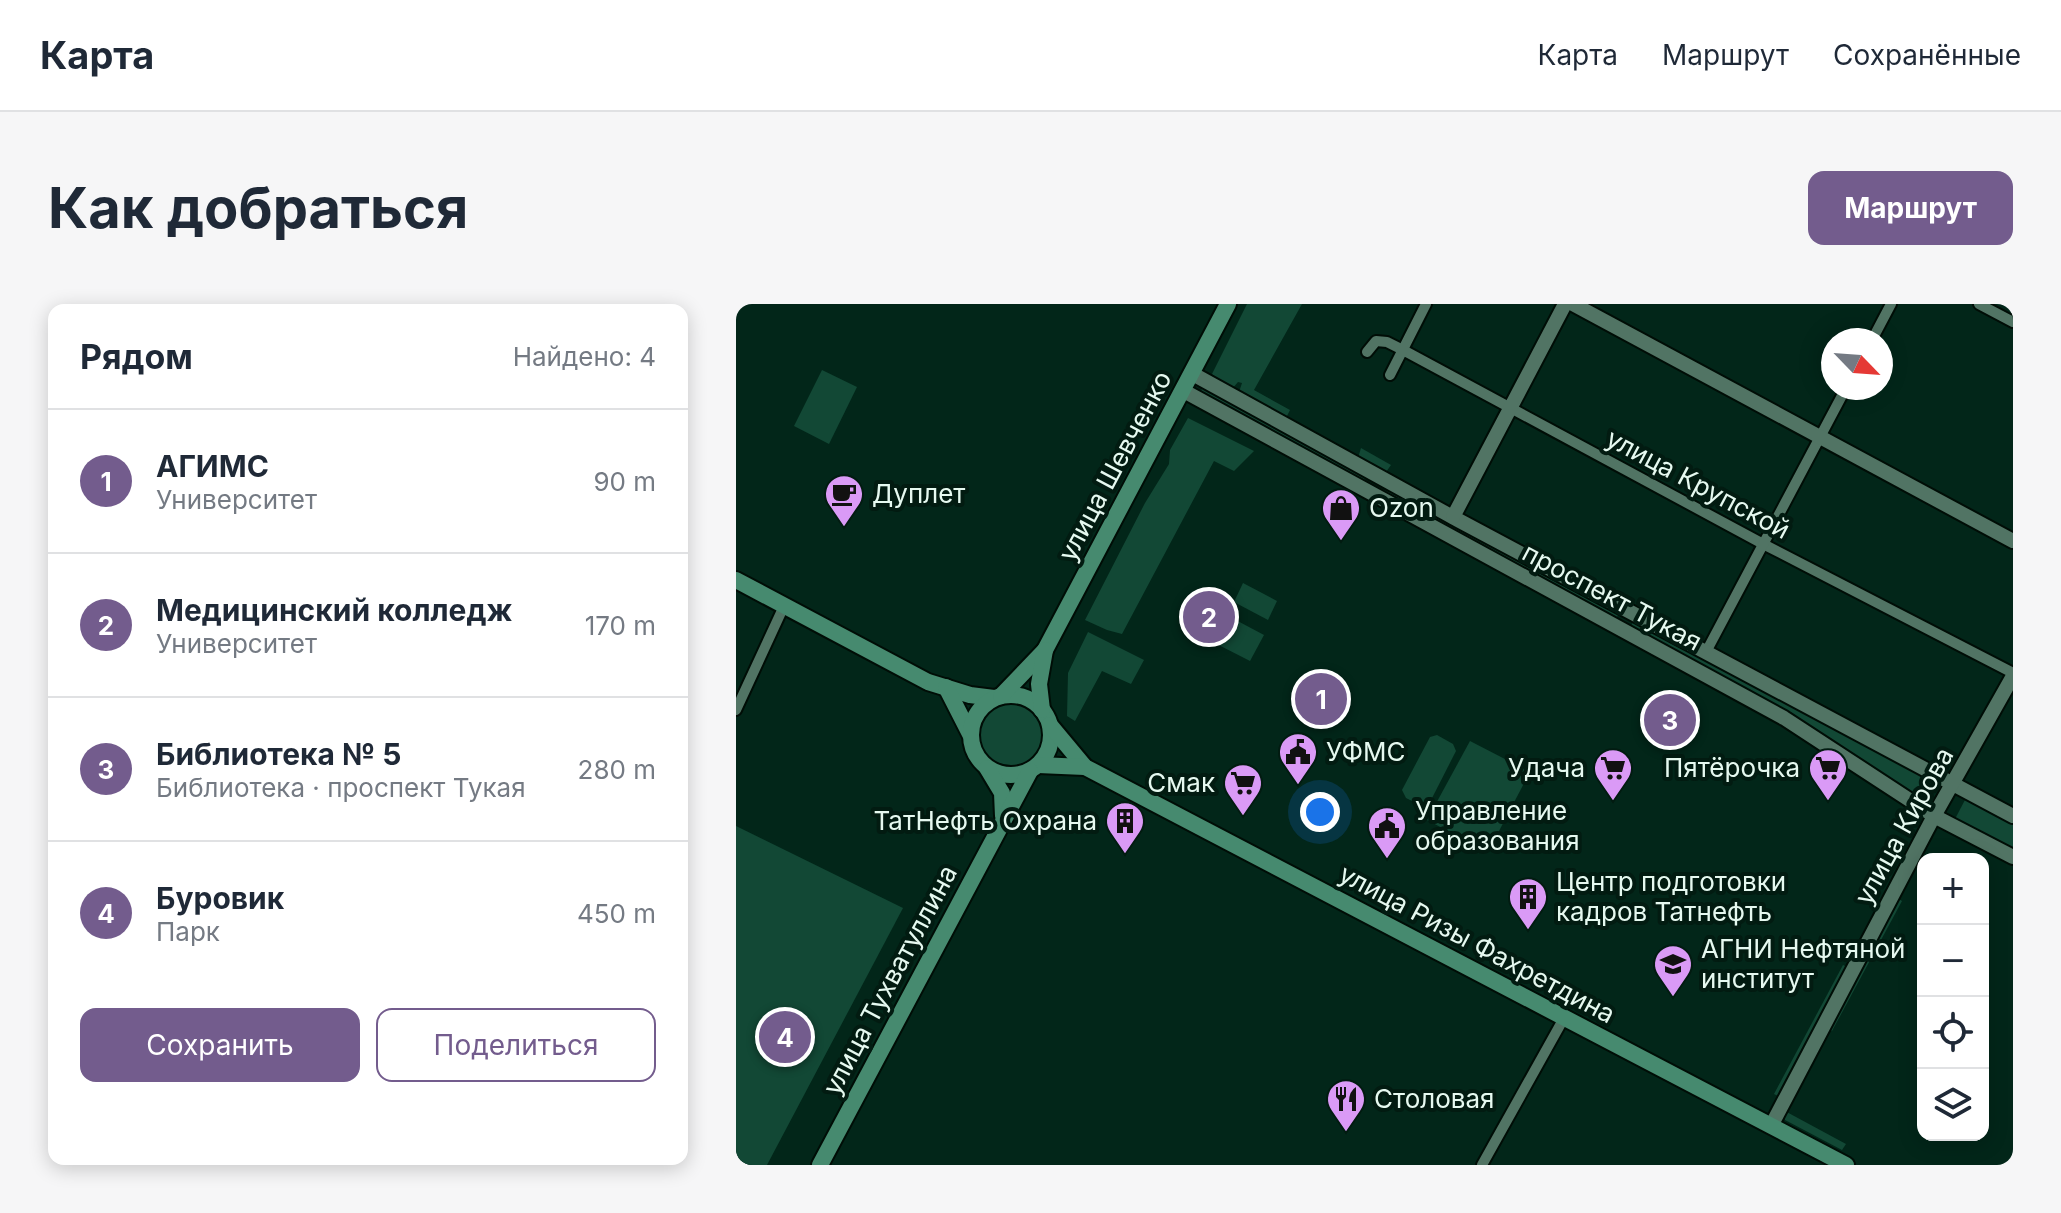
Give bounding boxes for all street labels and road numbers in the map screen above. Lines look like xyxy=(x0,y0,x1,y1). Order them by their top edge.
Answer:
street label: улица Шевченко xyxy=(1051,366,1178,566)
street label: улица Крупской xyxy=(1601,422,1795,545)
street label: проспект Тукая xyxy=(1517,536,1707,657)
street label: улица Кирова xyxy=(1848,742,1960,910)
street label: улица Ризы Фахретдина xyxy=(1334,858,1620,1029)
street label: улица Тухватуллина xyxy=(816,860,963,1100)

